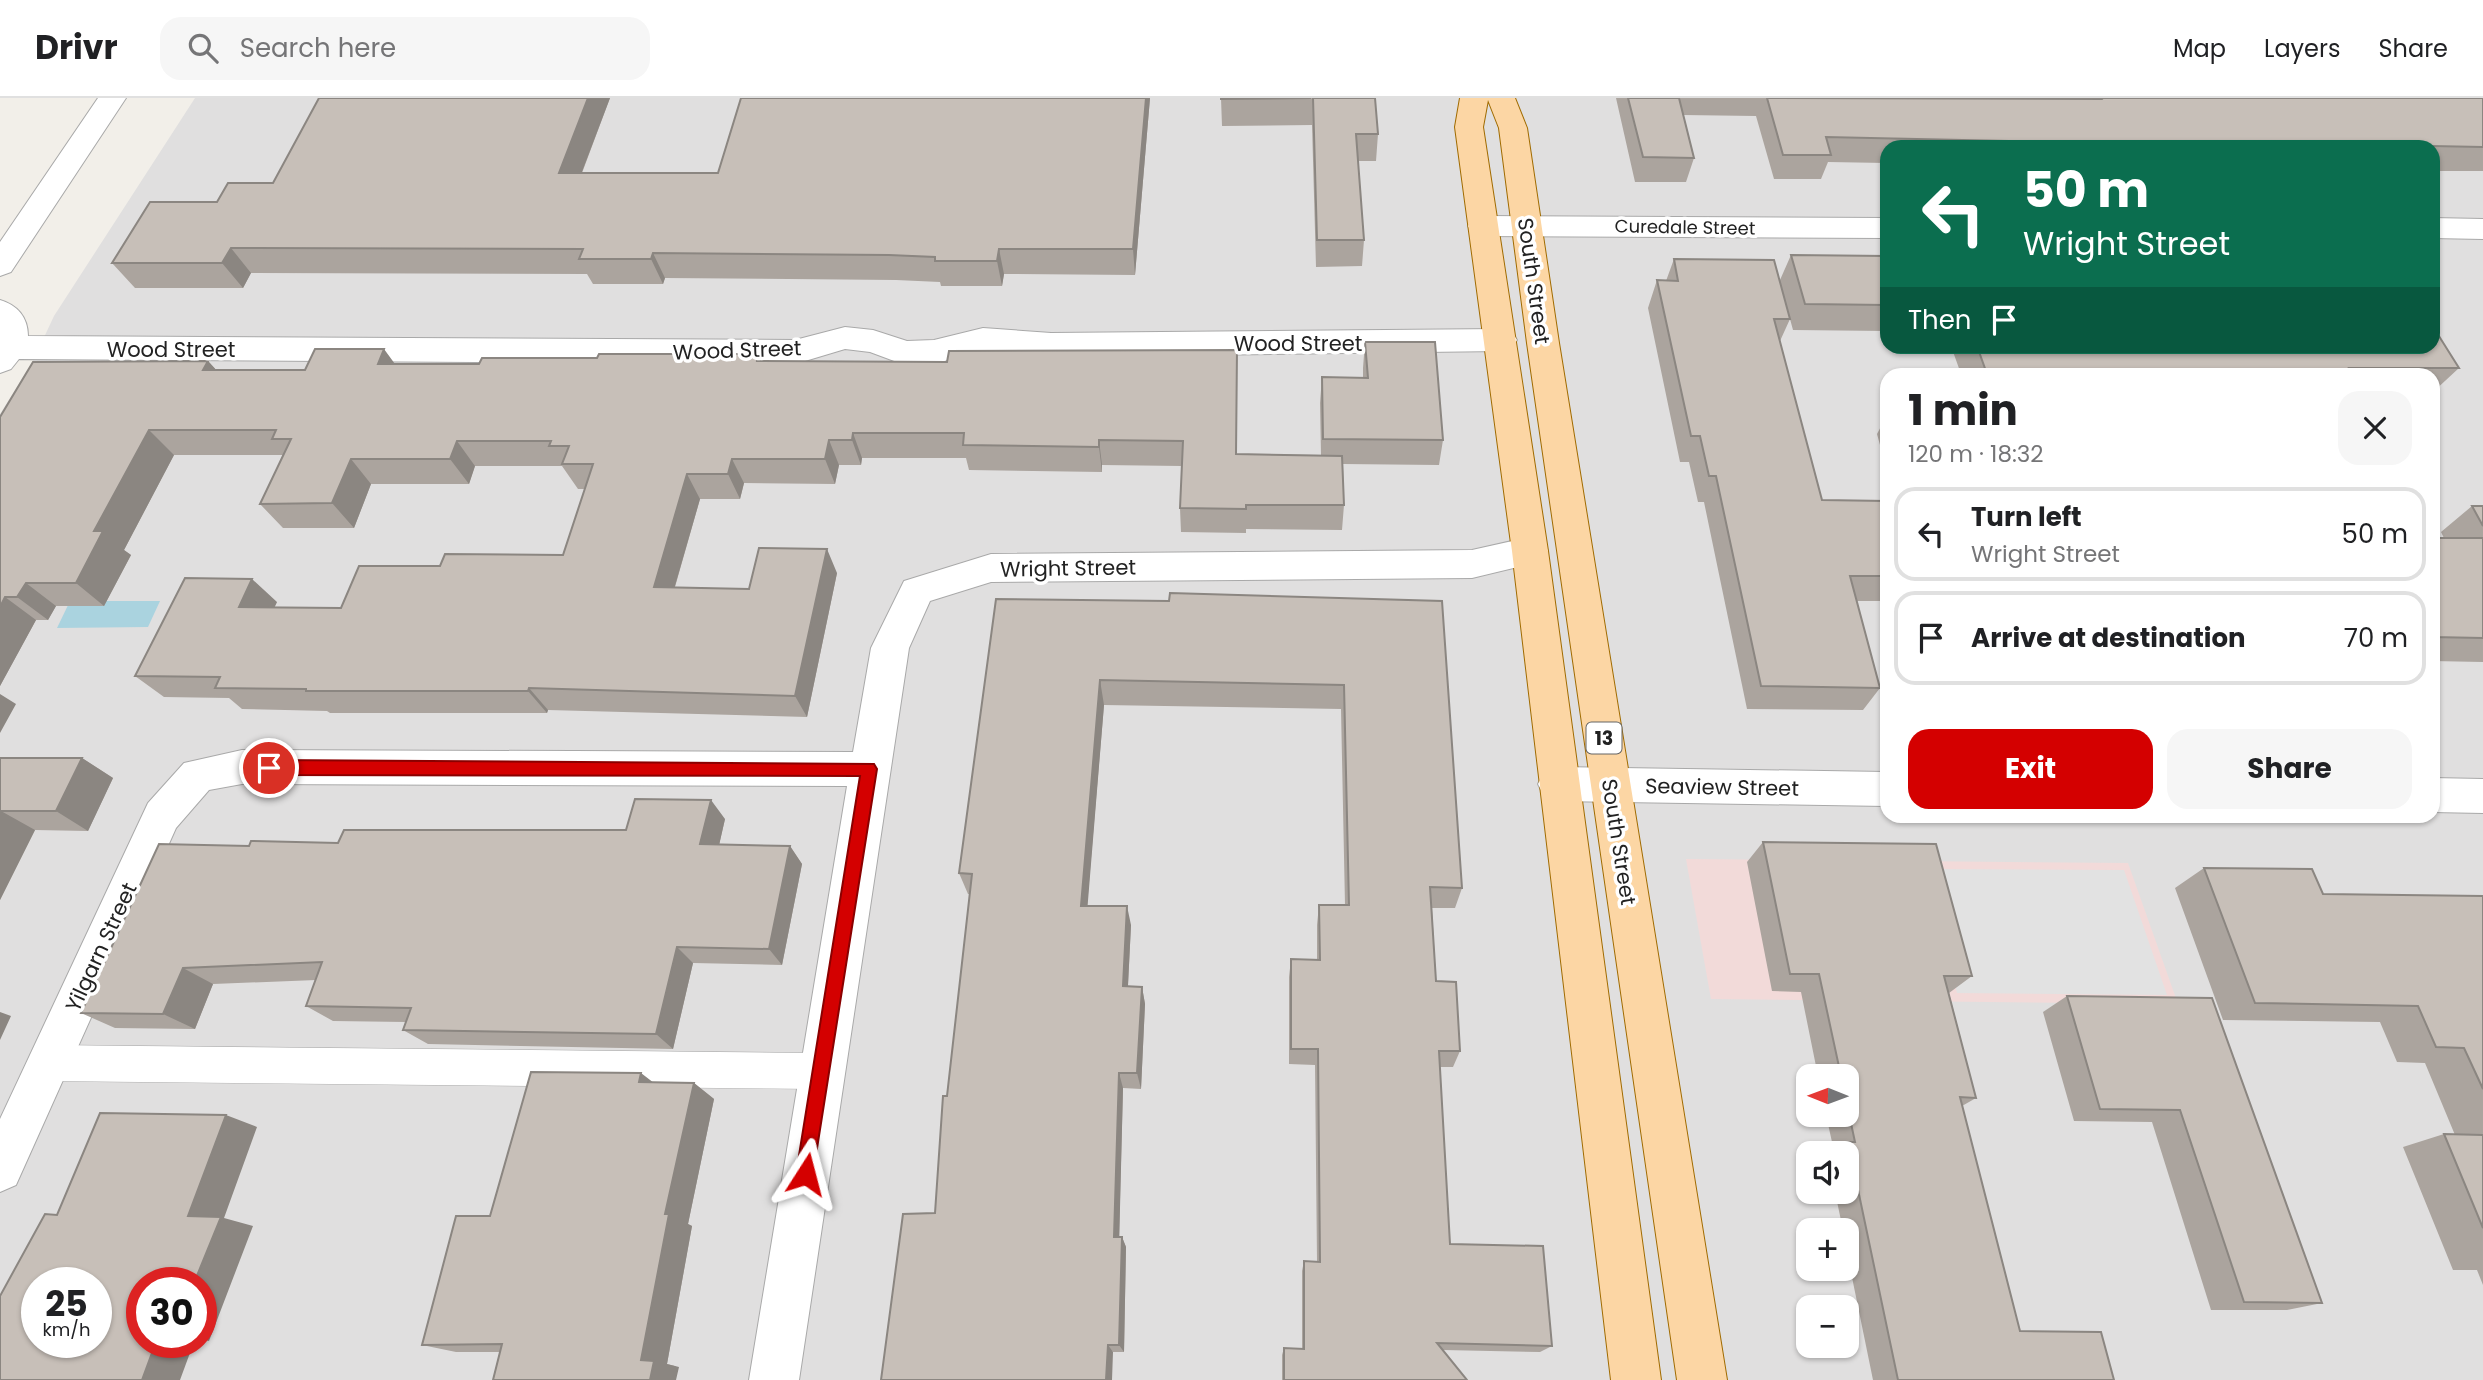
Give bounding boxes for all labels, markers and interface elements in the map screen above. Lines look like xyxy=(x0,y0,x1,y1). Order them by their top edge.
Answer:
search box xyxy=(160,17,650,80)
text: Drivr xyxy=(35,24,118,71)
icon: search xyxy=(184,29,222,67)
text: Search here xyxy=(240,30,396,66)
text: Map xyxy=(2173,32,2226,65)
text: Layers xyxy=(2264,32,2340,65)
text: Share xyxy=(2378,32,2448,65)
text: 50 m xyxy=(2023,156,2149,224)
icon: left xyxy=(1908,168,1999,259)
street label: Curedale Street xyxy=(1614,213,1756,241)
street label: South Street xyxy=(1511,216,1557,346)
text: Wright Street xyxy=(2023,221,2230,266)
icon: arrive xyxy=(1985,301,2023,339)
text: Then xyxy=(1908,302,1971,338)
street label: Wood Street xyxy=(1234,329,1362,358)
street label: Wood Street xyxy=(672,333,802,367)
street label: Wood Street xyxy=(107,335,235,364)
text: 1 min xyxy=(1908,381,2018,440)
button: close xyxy=(2338,391,2412,465)
text: 120 m · 18:32 xyxy=(1908,438,2044,470)
text: Turn left xyxy=(1971,499,2082,535)
icon: left xyxy=(1912,515,1950,553)
text: 50 m xyxy=(2342,516,2408,552)
text: Wright Street xyxy=(1971,538,2120,570)
street label: Wright Street xyxy=(1000,552,1136,584)
icon: arrive xyxy=(1912,619,1950,657)
text: Arrive at destination xyxy=(1971,620,2246,656)
text: 70 m xyxy=(2344,620,2408,656)
road number: 13 xyxy=(1586,722,1622,754)
button: Exit xyxy=(1908,729,2153,809)
button: Share xyxy=(2167,729,2412,809)
pin xyxy=(239,738,299,798)
icon: arrive xyxy=(250,749,288,787)
street label: Seaview Street xyxy=(1645,771,1799,803)
street label: South Street xyxy=(1595,777,1643,907)
street label: Yilgarn Street xyxy=(58,878,144,1016)
north arrow xyxy=(1796,1064,1858,1127)
map controls xyxy=(1796,1064,1859,1358)
position arrow xyxy=(769,1137,843,1211)
button: sound xyxy=(1796,1141,1859,1204)
button: + xyxy=(1796,1218,1859,1281)
speed limit sign: 30 xyxy=(126,1267,217,1358)
text: 25 xyxy=(45,1279,88,1328)
button: − xyxy=(1796,1295,1859,1358)
text: km/h xyxy=(43,1317,90,1342)

